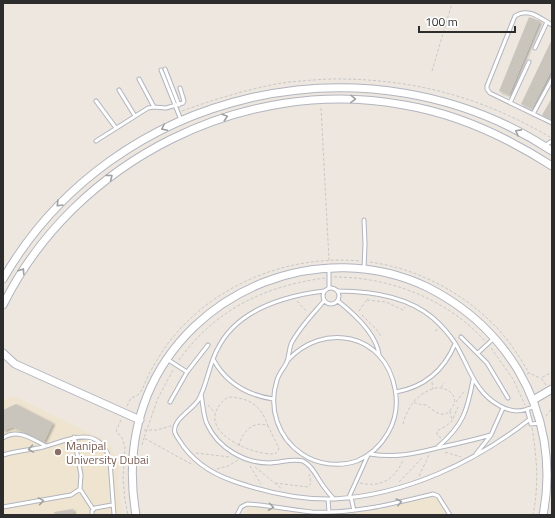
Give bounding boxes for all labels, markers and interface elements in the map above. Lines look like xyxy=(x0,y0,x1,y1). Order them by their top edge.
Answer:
scale bar xyxy=(419,8,515,34)
text: 100 m xyxy=(425,12,458,31)
one-way arrow xyxy=(350,95,356,104)
one-way arrow xyxy=(221,113,228,122)
one-way arrow xyxy=(161,123,169,131)
one-way arrow xyxy=(515,129,523,136)
one-way arrow xyxy=(106,174,113,181)
one-way arrow xyxy=(57,199,64,207)
one-way arrow xyxy=(18,268,25,275)
place label: Manipal University Dubai xyxy=(66,436,149,469)
one-way arrow xyxy=(28,444,34,452)
marker: Manipal University Dubai xyxy=(53,447,63,457)
one-way arrow xyxy=(38,497,45,506)
one-way arrow xyxy=(396,499,403,507)
one-way arrow xyxy=(268,502,274,511)

